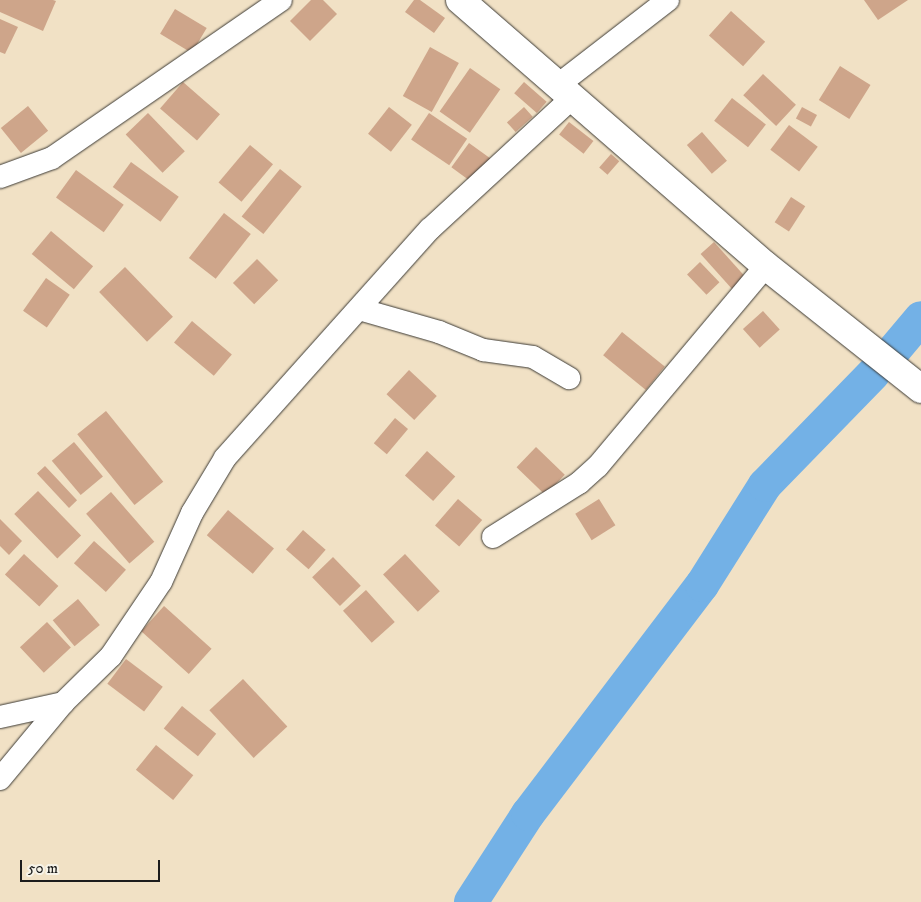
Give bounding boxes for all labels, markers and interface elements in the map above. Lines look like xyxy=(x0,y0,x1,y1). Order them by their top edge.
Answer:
scale bar xyxy=(22,850,162,882)
text: 50 m xyxy=(28,859,58,878)

